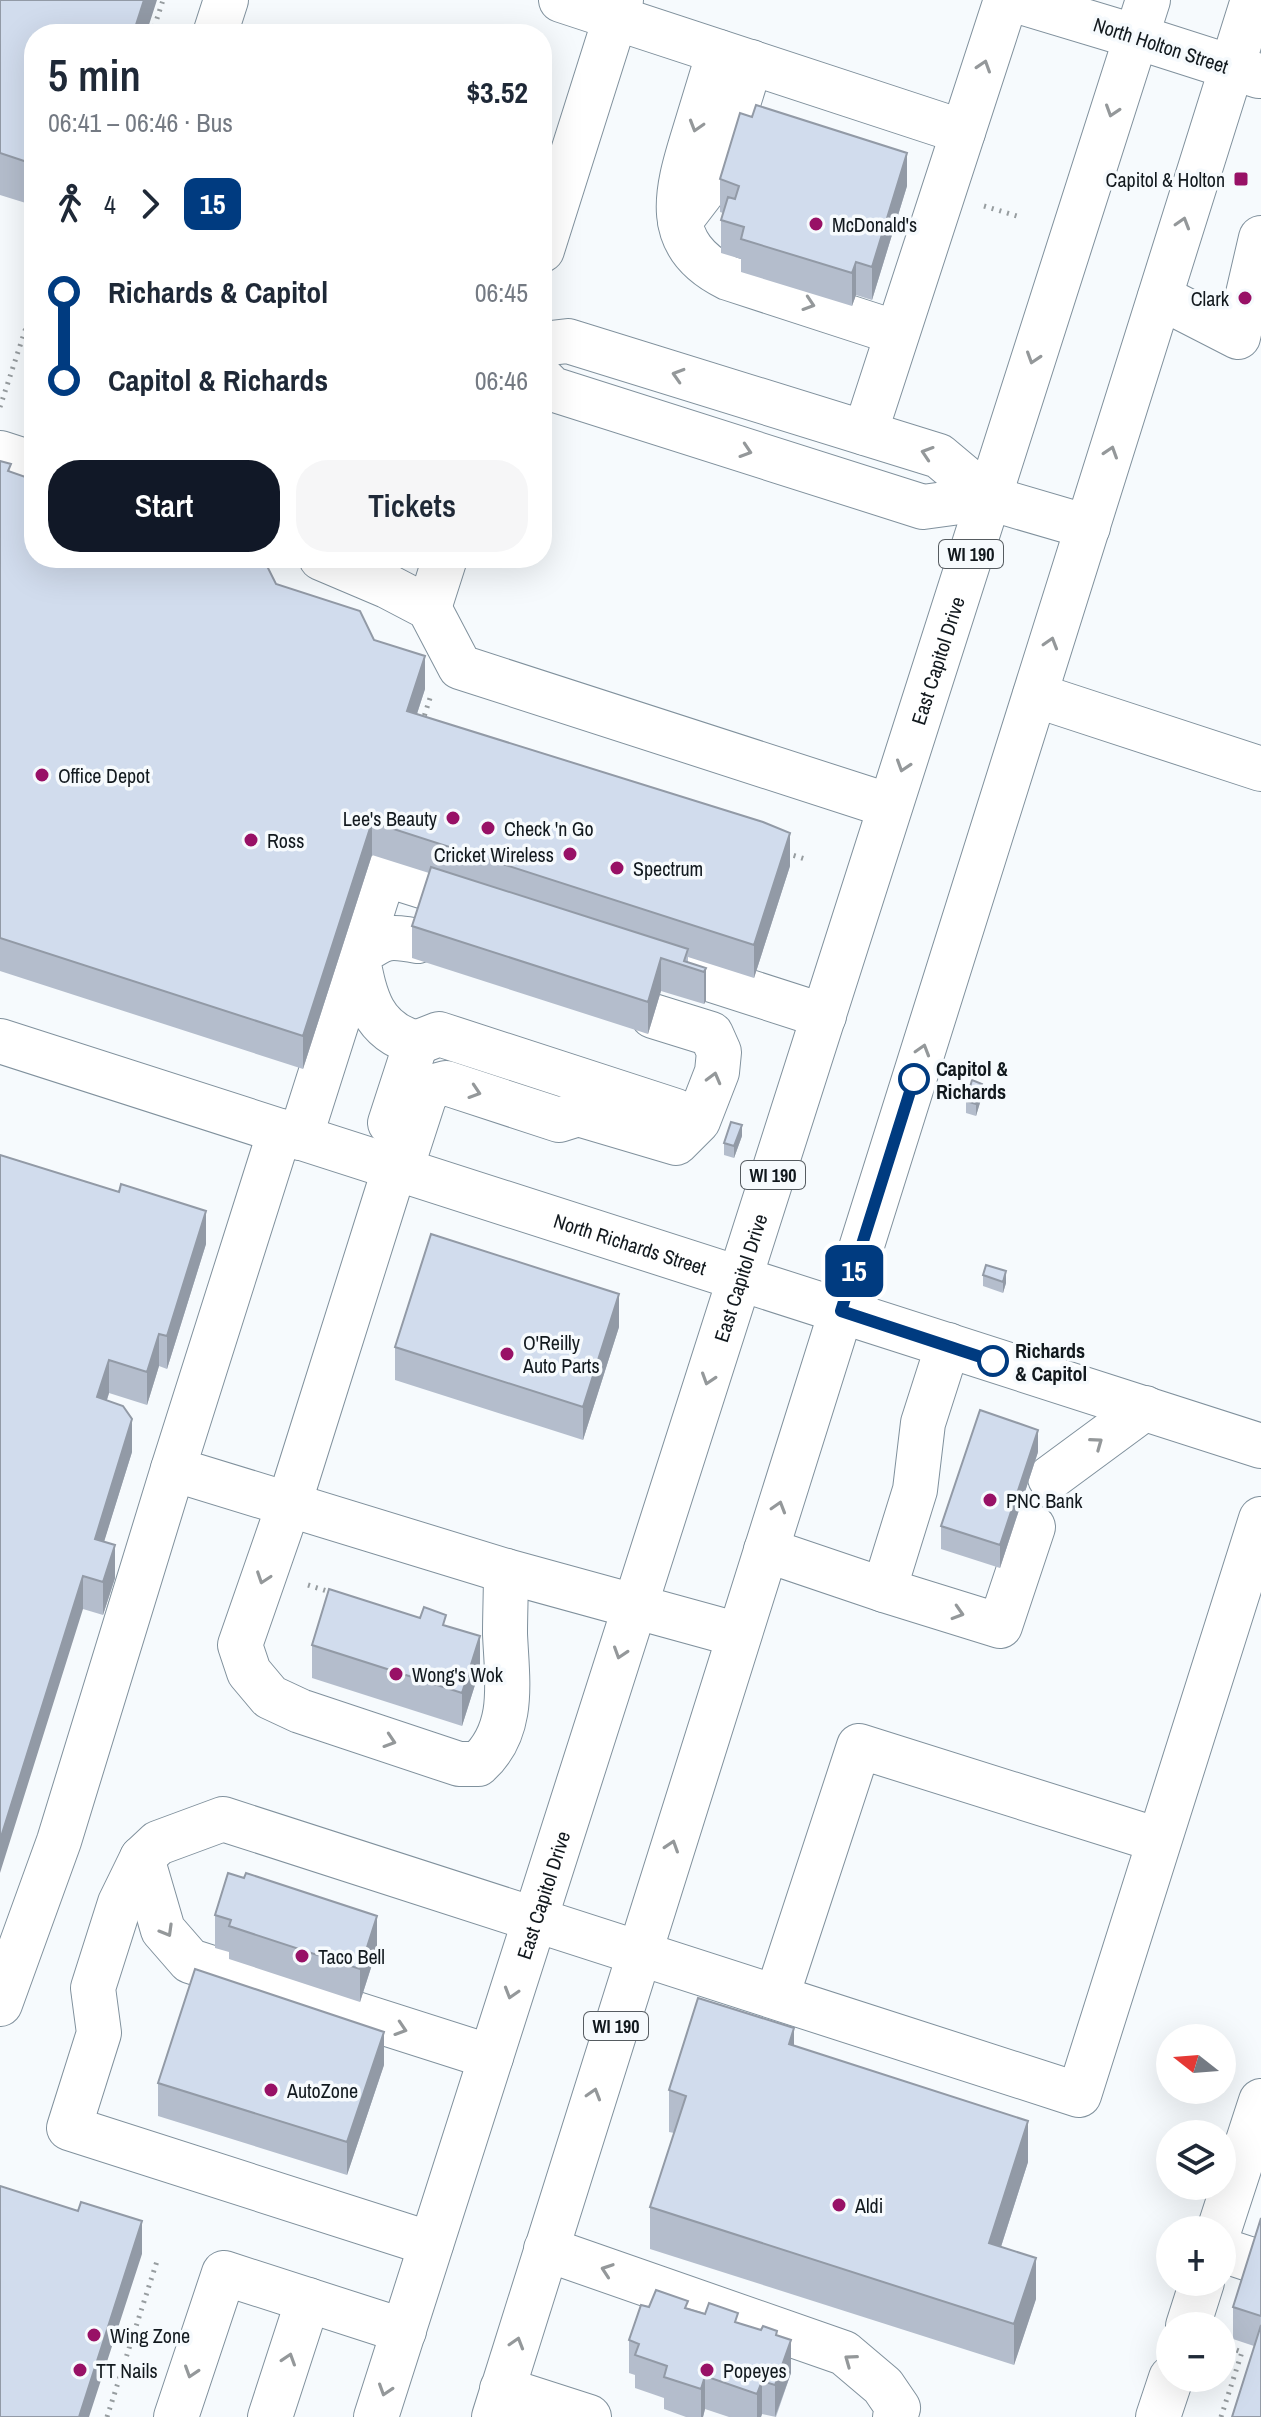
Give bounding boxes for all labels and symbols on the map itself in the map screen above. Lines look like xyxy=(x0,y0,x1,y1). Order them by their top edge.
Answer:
street label: North Holton Street xyxy=(1090,10,1232,80)
one-way arrow xyxy=(975,60,991,74)
one-way arrow xyxy=(1106,103,1122,117)
one-way arrow xyxy=(690,119,706,133)
place label: Capitol & Holton xyxy=(1106,166,1225,193)
marker: Capitol & Holton xyxy=(1232,170,1250,188)
place label: McDonald's xyxy=(832,211,917,238)
marker: McDonald's xyxy=(807,215,825,233)
one-way arrow xyxy=(1174,216,1190,230)
place label: Clark xyxy=(1191,285,1230,312)
marker: Clark xyxy=(1236,289,1254,307)
one-way arrow xyxy=(801,295,815,311)
one-way arrow xyxy=(1027,351,1043,365)
one-way arrow xyxy=(672,368,686,384)
one-way arrow xyxy=(739,441,753,457)
one-way arrow xyxy=(920,446,934,462)
one-way arrow xyxy=(1102,446,1118,460)
road number: WI 190 xyxy=(939,540,1003,568)
street label: East Capitol Drive xyxy=(904,593,970,728)
one-way arrow xyxy=(1042,637,1058,651)
one-way arrow xyxy=(896,759,912,772)
place label: Office Depot xyxy=(58,762,150,789)
marker: Office Depot xyxy=(33,766,51,784)
place label: Lee's Beauty xyxy=(343,805,438,832)
marker: Lee's Beauty xyxy=(444,809,462,827)
place label: Check 'n Go xyxy=(504,815,594,842)
marker: Check 'n Go xyxy=(479,819,497,837)
place label: Ross xyxy=(267,827,304,854)
marker: Ross xyxy=(242,831,260,849)
place label: Cricket Wireless xyxy=(434,841,554,868)
marker: Cricket Wireless xyxy=(561,845,579,863)
place label: Spectrum xyxy=(633,855,703,882)
marker: Spectrum xyxy=(608,859,626,877)
one-way arrow xyxy=(914,1044,930,1058)
place label: Capitol & Richards xyxy=(936,1055,1008,1105)
marker: Capitol & Richards xyxy=(899,1064,929,1094)
one-way arrow xyxy=(705,1072,721,1085)
one-way arrow xyxy=(468,1083,481,1099)
road number: WI 190 xyxy=(741,1161,805,1189)
street label: North Richards Street xyxy=(551,1206,710,1281)
street label: East Capitol Drive xyxy=(707,1210,773,1345)
line badge: 15 xyxy=(818,1245,890,1297)
place label: O'Reilly Auto Parts xyxy=(522,1329,600,1379)
place label: Richards & Capitol xyxy=(1015,1337,1087,1387)
marker: O'Reilly Auto Parts xyxy=(498,1345,516,1363)
marker: Richards & Capitol xyxy=(978,1346,1008,1376)
one-way arrow xyxy=(701,1371,717,1385)
one-way arrow xyxy=(1089,1438,1103,1453)
place label: PNC Bank xyxy=(1006,1487,1083,1514)
marker: PNC Bank xyxy=(981,1491,999,1509)
one-way arrow xyxy=(770,1501,786,1515)
one-way arrow xyxy=(256,1570,273,1584)
one-way arrow xyxy=(951,1604,965,1620)
one-way arrow xyxy=(613,1646,629,1659)
place label: Wong's Wok xyxy=(412,1661,504,1688)
marker: Wong's Wok xyxy=(387,1665,405,1683)
one-way arrow xyxy=(382,1731,396,1747)
street label: East Capitol Drive xyxy=(510,1827,576,1963)
one-way arrow xyxy=(663,1840,679,1854)
one-way arrow xyxy=(157,1922,173,1937)
place label: Taco Bell xyxy=(318,1943,385,1970)
marker: Taco Bell xyxy=(293,1947,311,1965)
one-way arrow xyxy=(504,1986,520,2000)
road number: WI 190 xyxy=(584,2012,648,2040)
one-way arrow xyxy=(393,2020,407,2036)
north arrow xyxy=(1156,2024,1236,2104)
place label: AutoZone xyxy=(286,2077,358,2104)
marker: AutoZone xyxy=(262,2081,280,2099)
one-way arrow xyxy=(585,2088,601,2102)
place label: Aldi xyxy=(854,2192,883,2219)
marker: Aldi xyxy=(830,2196,848,2214)
one-way arrow xyxy=(601,2264,615,2280)
place label: Wing Zone xyxy=(110,2322,190,2349)
marker: Wing Zone xyxy=(85,2326,103,2344)
one-way arrow xyxy=(508,2336,524,2350)
one-way arrow xyxy=(280,2352,296,2366)
one-way arrow xyxy=(845,2355,859,2369)
place label: TT Nails xyxy=(96,2357,158,2384)
place label: Popeyes xyxy=(723,2357,787,2384)
marker: TT Nails xyxy=(71,2361,89,2379)
marker: Popeyes xyxy=(698,2361,716,2379)
one-way arrow xyxy=(185,2364,201,2378)
one-way arrow xyxy=(378,2383,394,2397)

